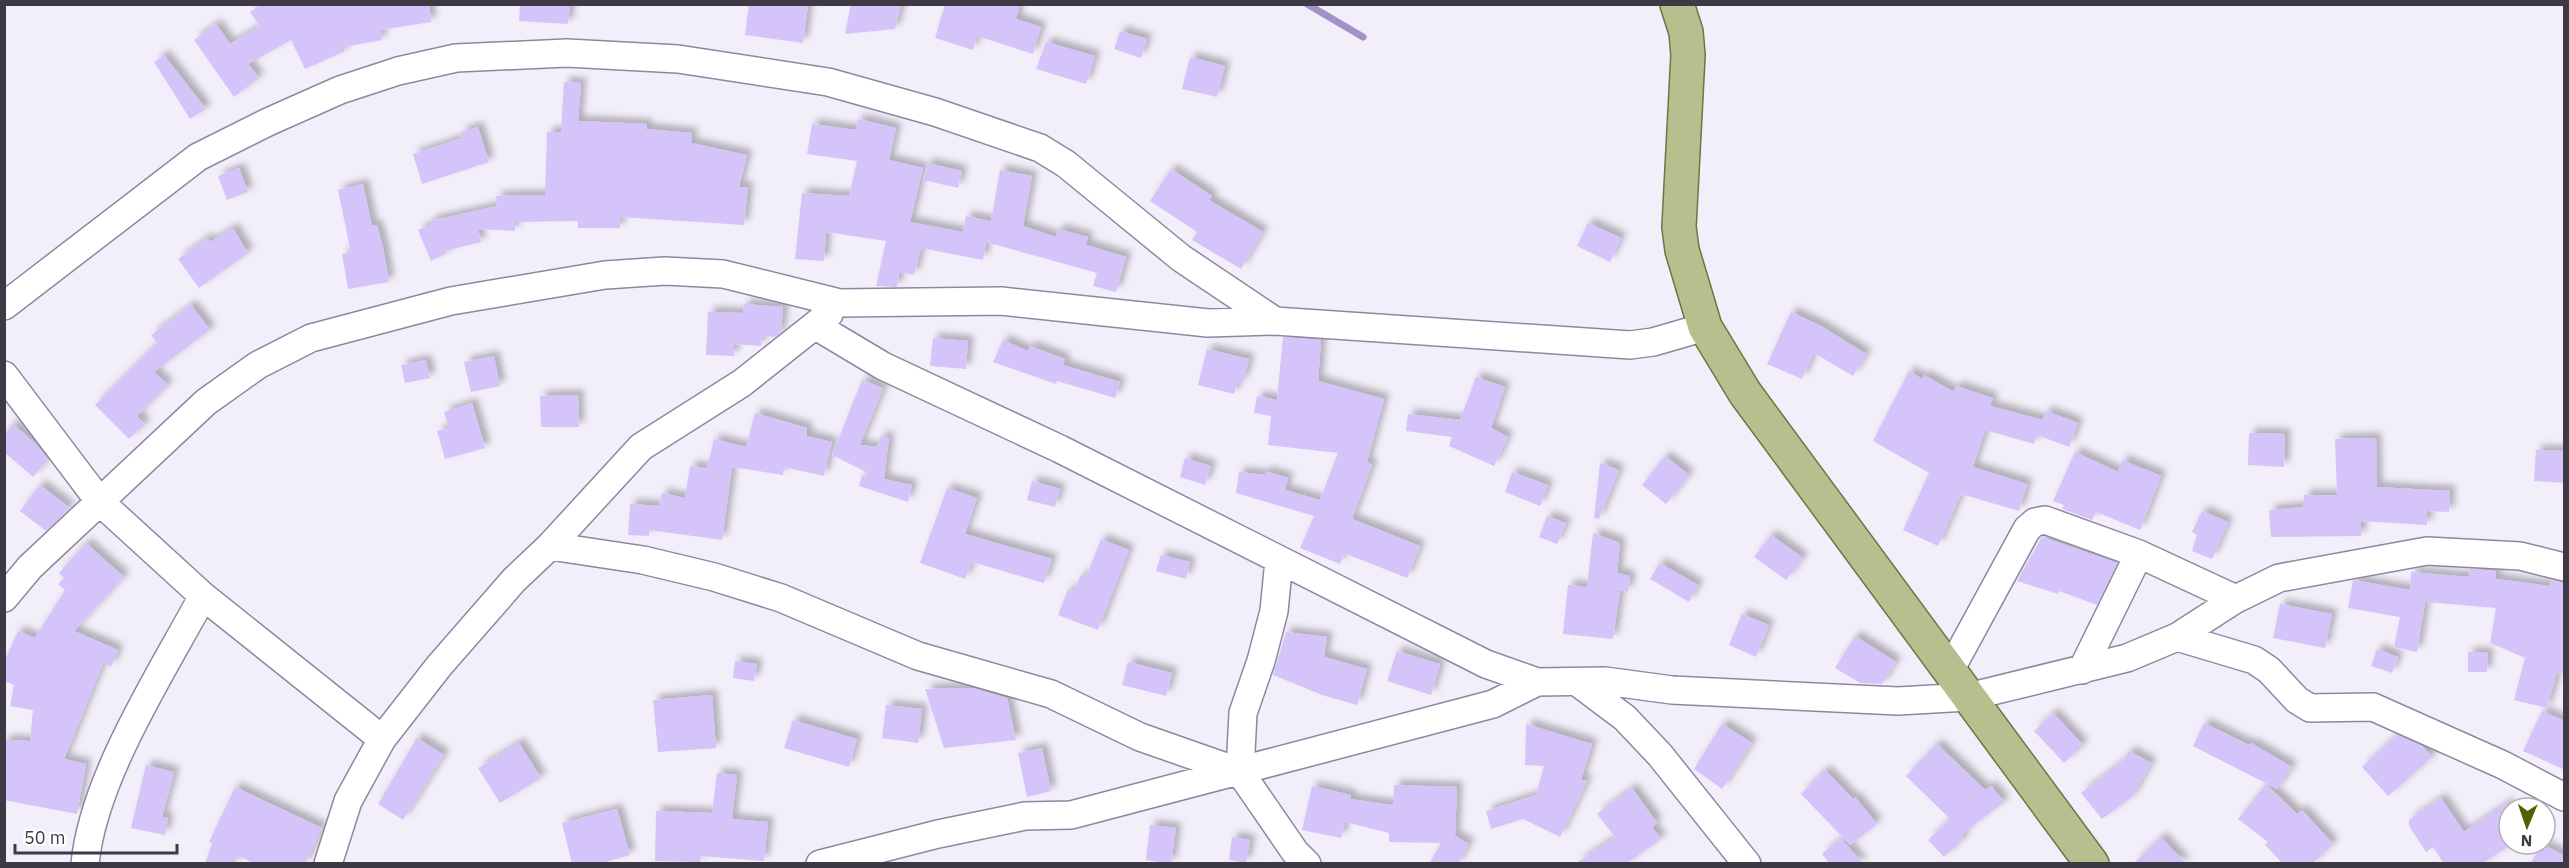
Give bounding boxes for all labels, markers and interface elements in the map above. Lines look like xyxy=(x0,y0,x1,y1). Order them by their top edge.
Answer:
north arrow xyxy=(2497,796,2557,856)
scale bar xyxy=(15,817,177,855)
text: 50 m xyxy=(24,826,66,849)
text: N xyxy=(2520,831,2533,851)

